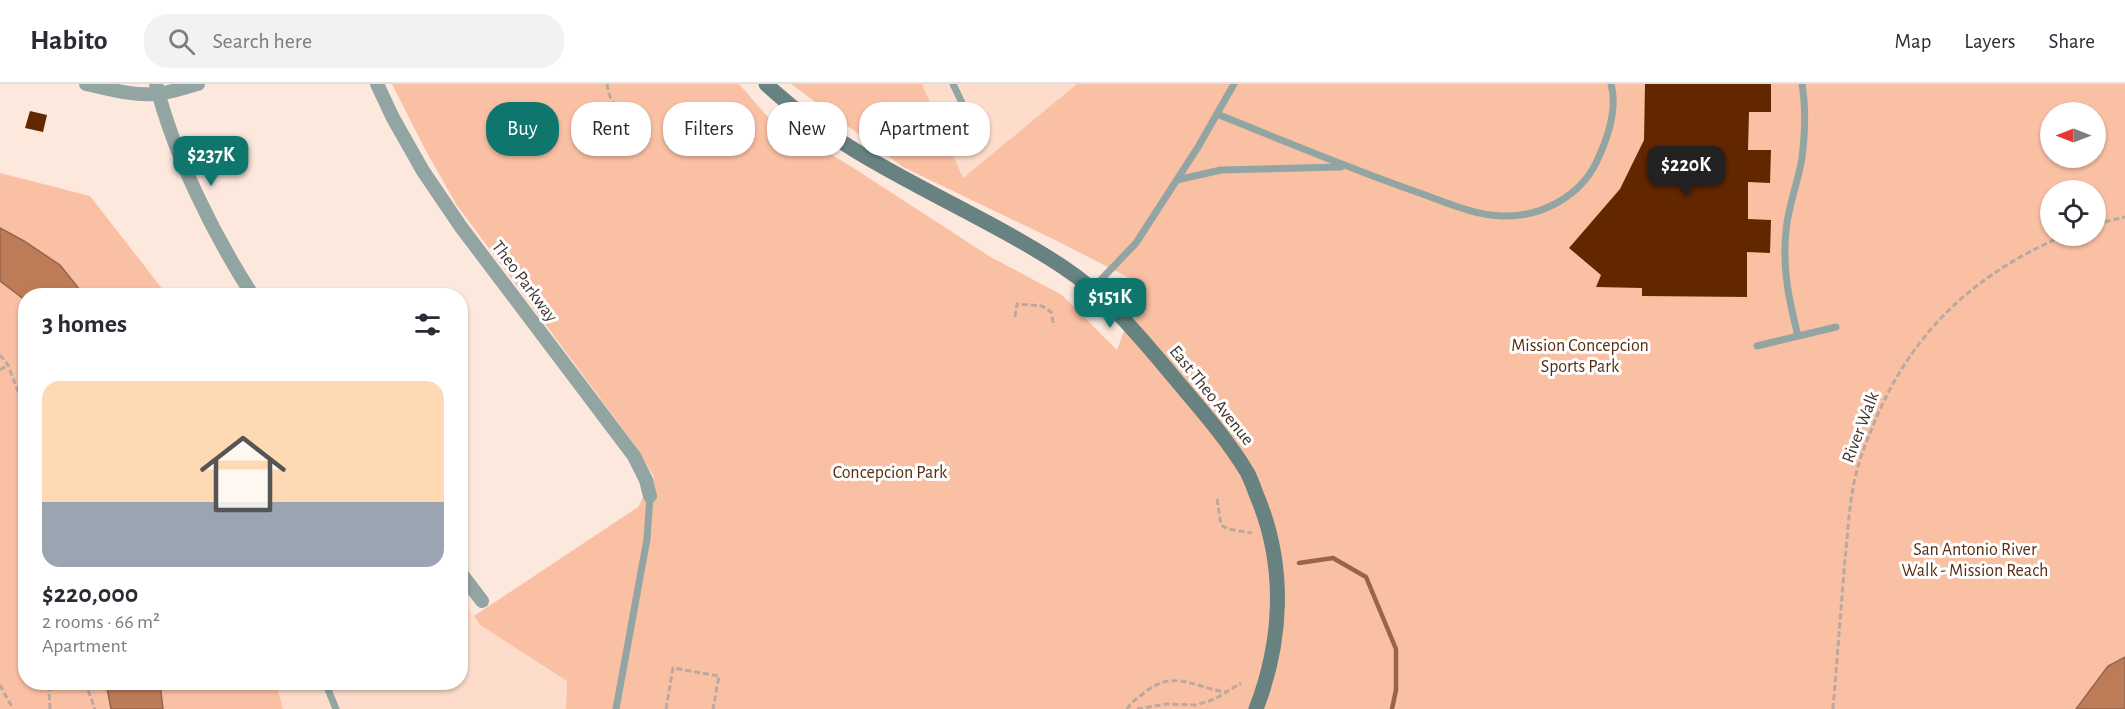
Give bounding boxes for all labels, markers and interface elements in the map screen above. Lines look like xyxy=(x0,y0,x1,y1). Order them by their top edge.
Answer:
search box xyxy=(144,14,564,68)
icon: search xyxy=(165,25,198,58)
text: Habito xyxy=(30,27,108,55)
text: Search here xyxy=(213,30,312,52)
text: Map xyxy=(1895,31,1931,52)
text: Layers xyxy=(1964,31,2015,52)
text: Share xyxy=(2048,31,2095,52)
chip: Buy xyxy=(486,102,559,156)
chip: Rent xyxy=(571,102,651,156)
chip: Filters xyxy=(663,102,755,156)
chip: New xyxy=(767,102,847,156)
chip: Apartment xyxy=(859,102,990,156)
north arrow xyxy=(2040,102,2106,168)
map controls xyxy=(2040,102,2106,246)
pin: $237K xyxy=(169,136,253,187)
text: $237K xyxy=(187,145,235,165)
pin: $220K xyxy=(1644,146,1728,197)
text: $220K xyxy=(1661,155,1711,175)
button: locate xyxy=(2040,180,2106,246)
street label: Theo Parkway xyxy=(488,238,561,326)
pin: $151K xyxy=(1068,278,1152,329)
text: $151K xyxy=(1088,287,1132,307)
icon: filters xyxy=(411,308,444,341)
text: 3 homes xyxy=(42,311,127,337)
park label: Mission Concepcion Sports Park xyxy=(1511,337,1649,376)
street label: East Theo Avenue xyxy=(1166,342,1257,449)
street label: River Walk xyxy=(1839,388,1883,466)
icon: home xyxy=(189,420,297,528)
park label: Concepcion Park xyxy=(833,464,948,482)
park label: San Antonio River Walk - Mission Reach xyxy=(1902,541,2048,580)
text: $220,000 xyxy=(42,581,138,607)
text: 2 rooms · 66 m² xyxy=(42,612,160,632)
text: Apartment xyxy=(42,636,127,656)

